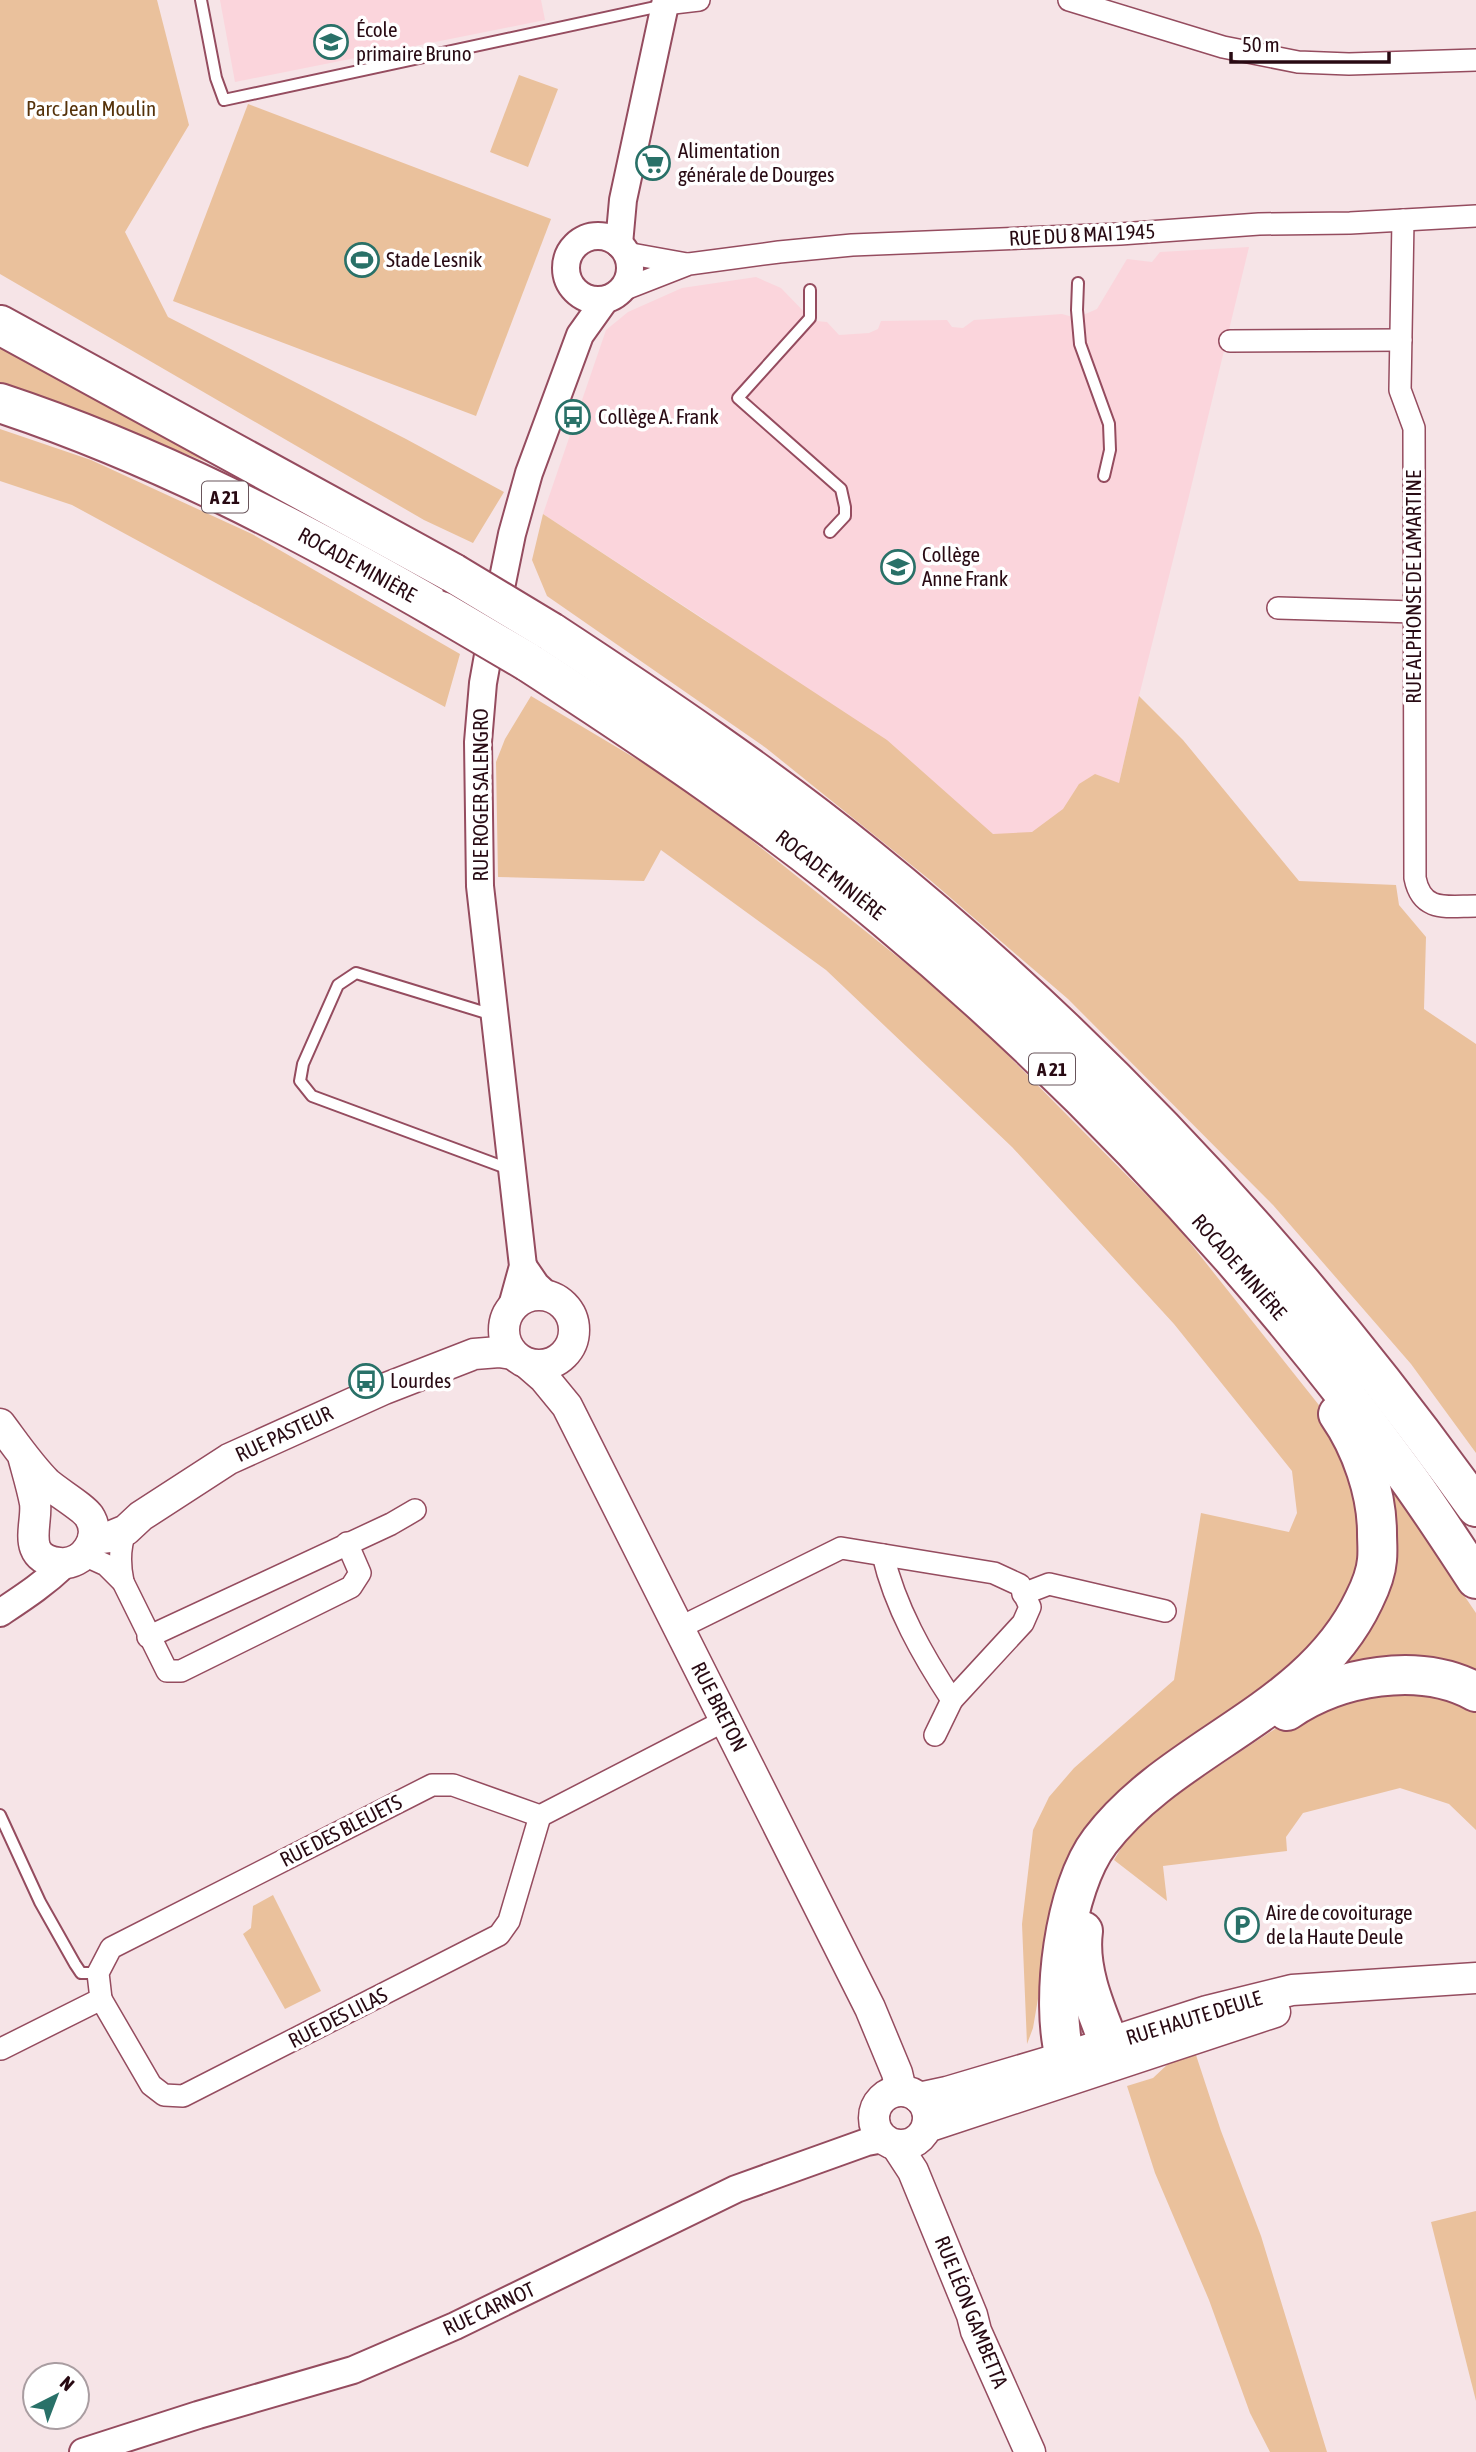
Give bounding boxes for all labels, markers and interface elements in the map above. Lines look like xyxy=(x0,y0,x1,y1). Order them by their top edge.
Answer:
place label: École primaire Bruno xyxy=(356,17,472,65)
scale bar xyxy=(1231,21,1388,65)
school or university icon: École primaire Bruno xyxy=(312,23,350,61)
text: 50 m xyxy=(1242,32,1280,56)
park label: Parc Jean Moulin xyxy=(26,96,156,120)
place label: Alimentation générale de Dourges xyxy=(678,138,834,186)
supermarket icon: Alimentation générale de Dourges xyxy=(634,144,672,182)
street label: RUE DU 8 MAI 1945 xyxy=(1008,218,1156,250)
sports icon: Stade Lesnik xyxy=(343,241,381,279)
place label: Stade Lesnik xyxy=(386,247,482,271)
bus stop icon: Collège A. Frank xyxy=(554,398,592,436)
place label: Collège A. Frank xyxy=(598,404,719,428)
street label: RUE ALPHONSE DE LAMARTINE xyxy=(1401,470,1425,704)
road number: A 21 xyxy=(202,482,248,512)
street label: ROCADE MINIÈRE xyxy=(294,522,421,607)
place label: Collège Anne Frank xyxy=(922,542,1008,590)
school or university icon: Collège Anne Frank xyxy=(879,548,917,586)
street label: RUE ROGER SALENGRO xyxy=(468,709,492,881)
street label: ROCADE MINIÈRE xyxy=(771,824,890,924)
road number: A 21 xyxy=(1029,1054,1075,1084)
street label: ROCADE MINIÈRE xyxy=(1188,1209,1292,1324)
bus stop icon: Lourdes xyxy=(347,1362,385,1400)
place label: Lourdes xyxy=(390,1368,451,1392)
street label: RUE PASTEUR xyxy=(231,1400,336,1466)
street label: RUE BRETON xyxy=(687,1658,753,1755)
street label: RUE DES BLEUETS xyxy=(276,1789,406,1871)
place label: Aire de covoiturage de la Haute Deule xyxy=(1266,1900,1413,1948)
parking icon: Aire de covoiturage de la Haute Deule xyxy=(1223,1906,1261,1944)
street label: RUE DES LILAS xyxy=(284,1982,391,2052)
street label: RUE HAUTE DEULE xyxy=(1123,1985,1265,2049)
street label: RUE LÉON GAMBETTA xyxy=(931,2232,1014,2392)
street label: RUE CARNOT xyxy=(439,2276,538,2340)
north arrow xyxy=(21,2361,91,2431)
text: N xyxy=(56,2371,79,2395)

